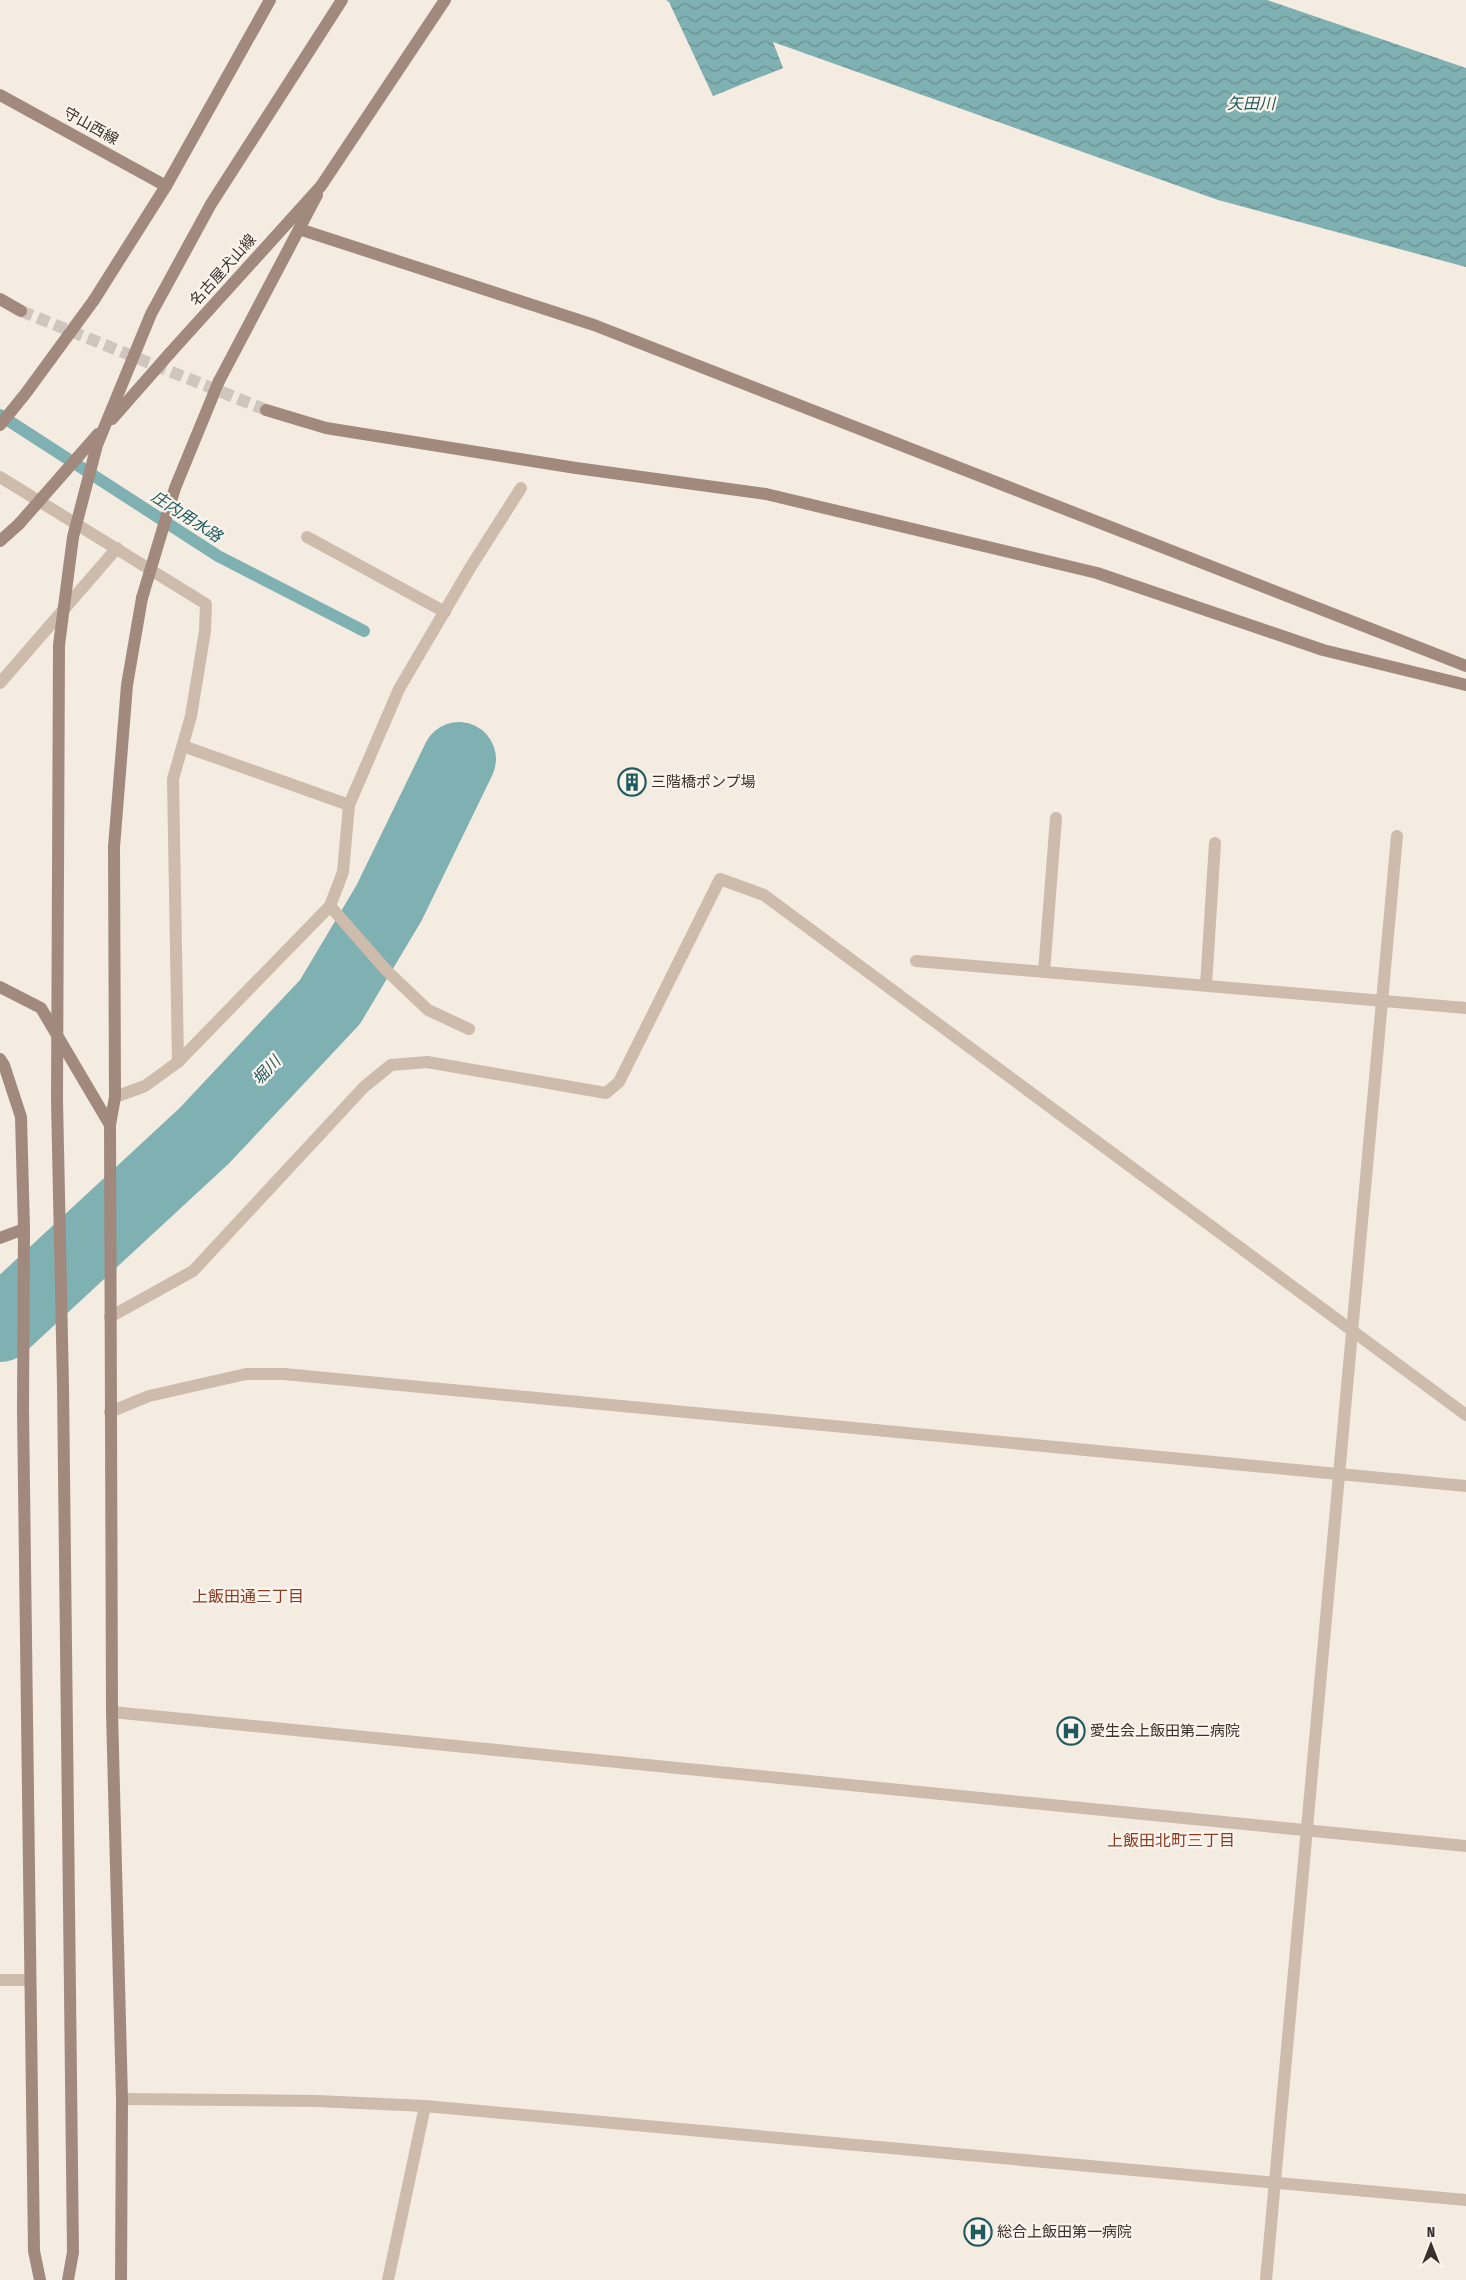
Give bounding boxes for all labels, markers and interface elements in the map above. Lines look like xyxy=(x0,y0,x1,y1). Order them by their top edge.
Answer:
water label: 矢田川 xyxy=(1227,94,1277,113)
street label: 守山西線 xyxy=(60,104,122,148)
street label: 名古屋犬山線 xyxy=(186,231,260,309)
water label: 庄内用水路 xyxy=(148,487,227,547)
building icon: 三階橋ポンプ場 xyxy=(617,767,647,797)
place label: 三階橋ポンプ場 xyxy=(651,773,756,791)
water label: 堀川 xyxy=(249,1051,286,1089)
district label: 上飯田通三丁目 xyxy=(192,1587,304,1606)
hospital icon: 愛生会上飯田第二病院 xyxy=(1056,1716,1086,1746)
place label: 愛生会上飯田第二病院 xyxy=(1090,1722,1240,1740)
district label: 上飯田北町三丁目 xyxy=(1107,1831,1235,1850)
hospital icon: 総合上飯田第一病院 xyxy=(963,2217,993,2247)
north arrow xyxy=(1406,2220,1456,2270)
place label: 総合上飯田第一病院 xyxy=(997,2223,1132,2241)
text: N xyxy=(1427,2224,1435,2241)

